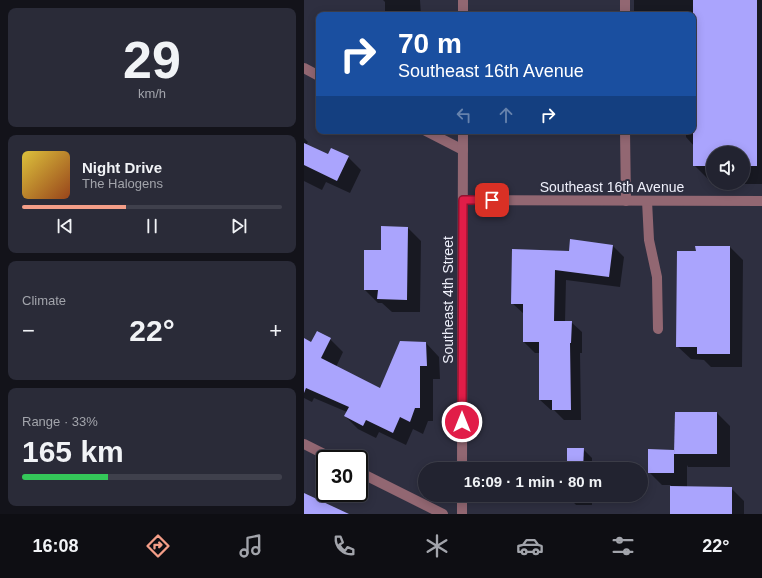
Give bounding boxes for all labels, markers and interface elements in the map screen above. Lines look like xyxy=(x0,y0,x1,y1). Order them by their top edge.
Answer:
icon: right xyxy=(332,28,384,80)
text: 70 m xyxy=(398,28,462,59)
text: 29 xyxy=(123,31,181,89)
text: Southeast 16th Avenue xyxy=(398,61,584,81)
text: km/h xyxy=(138,86,166,101)
icon: left xyxy=(453,104,475,126)
icon: ahead xyxy=(495,104,517,126)
icon: right xyxy=(537,104,559,126)
map controls xyxy=(706,146,750,190)
button: sound xyxy=(706,146,750,190)
text: Night Drive xyxy=(82,159,162,176)
text: The Halogens xyxy=(82,176,163,191)
street label: Southeast 16th Avenue xyxy=(540,179,684,195)
pin xyxy=(475,183,509,217)
icon: arrive xyxy=(481,189,503,211)
icon: previous xyxy=(54,215,76,237)
icon: pause xyxy=(141,215,163,237)
icon: next xyxy=(228,215,250,237)
street label: Southeast 4th Street xyxy=(440,236,456,364)
text: Climate xyxy=(22,293,66,308)
text: 22° xyxy=(129,314,175,347)
text: − xyxy=(22,318,35,343)
text: + xyxy=(269,318,282,343)
position arrow xyxy=(441,401,483,443)
text: Range · 33% xyxy=(22,414,98,429)
text: 165 km xyxy=(22,435,124,468)
speed limit sign: 30 xyxy=(316,450,368,502)
text: 16:09 · 1 min · 80 m xyxy=(464,473,602,490)
icon: directions xyxy=(144,532,172,560)
icon: music xyxy=(237,532,265,560)
icon: phone xyxy=(330,532,358,560)
icon: climate xyxy=(423,532,451,560)
icon: car xyxy=(516,532,544,560)
icon: filters xyxy=(609,532,637,560)
text: 16:08 xyxy=(33,536,79,556)
text: 22° xyxy=(702,536,729,556)

